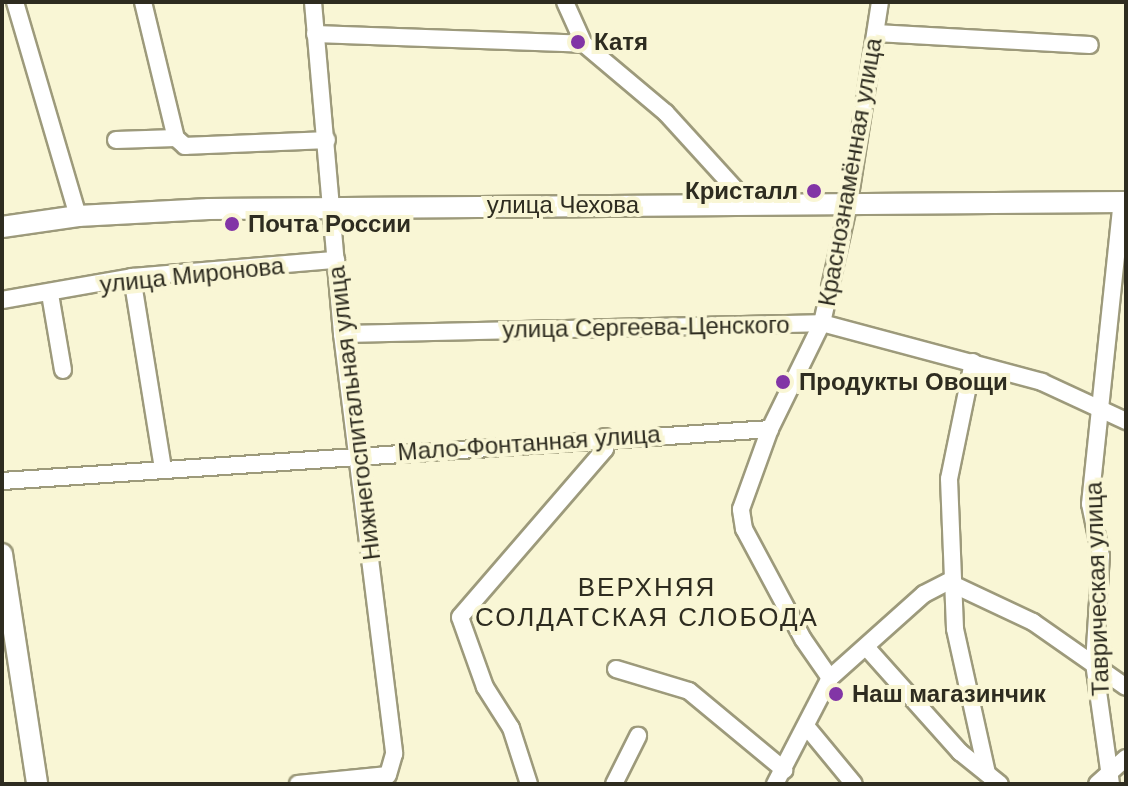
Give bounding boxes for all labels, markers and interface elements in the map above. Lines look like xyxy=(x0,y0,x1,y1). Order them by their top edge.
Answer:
place label: Катя xyxy=(594,28,648,56)
marker: Катя xyxy=(569,33,587,51)
street label: Краснознамённая улица xyxy=(812,36,888,308)
place label: Кристалл xyxy=(685,177,798,205)
marker: Кристалл xyxy=(805,182,823,200)
street label: улица Чехова xyxy=(487,191,639,219)
place label: Почта России xyxy=(248,210,411,238)
marker: Почта России xyxy=(223,215,241,233)
street label: улица Миронова xyxy=(98,251,286,299)
street label: Нижнегоспитальная улица xyxy=(322,264,386,562)
street label: улица Сергеева-Ценского xyxy=(502,310,790,344)
place label: Продукты Овощи xyxy=(799,368,1008,396)
marker: Продукты Овощи xyxy=(774,373,792,391)
street label: Мало-Фонтанная улица xyxy=(396,419,662,467)
street label: Таврическая улица xyxy=(1079,481,1115,697)
district label: ВЕРХНЯЯ СОЛДАТСКАЯ СЛОБОДА xyxy=(475,572,819,634)
place label: Наш магазинчик xyxy=(852,680,1046,708)
marker: Наш магазинчик xyxy=(827,685,845,703)

